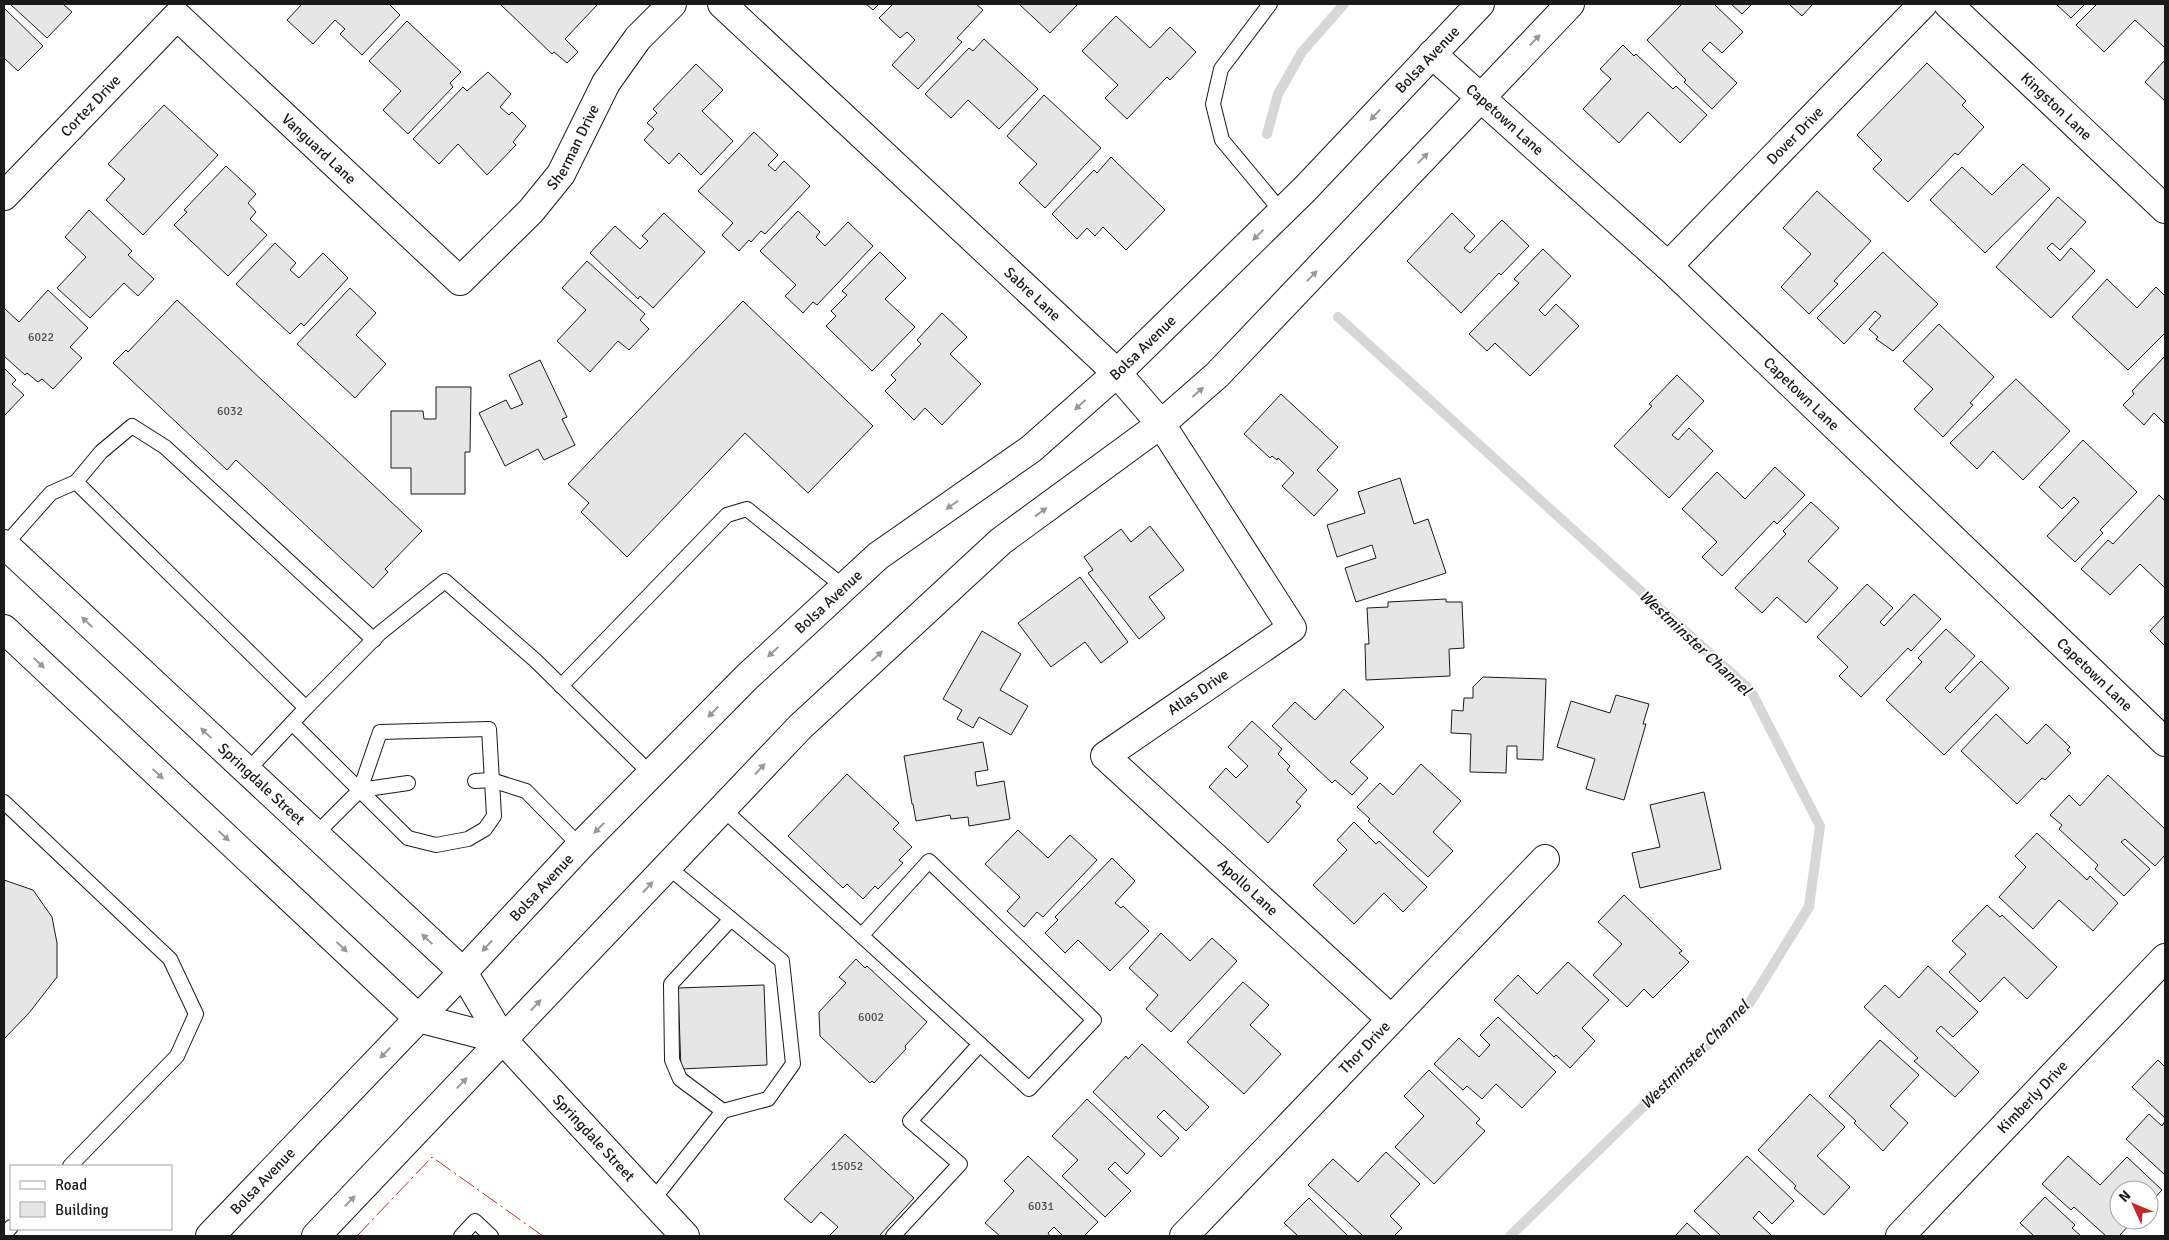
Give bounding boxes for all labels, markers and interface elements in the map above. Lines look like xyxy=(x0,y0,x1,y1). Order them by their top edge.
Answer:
street label: Bolsa Avenue xyxy=(1391,22,1463,97)
one-way arrow xyxy=(1529,35,1541,47)
street label: Kingston Lane xyxy=(2017,68,2096,144)
street label: Cortez Drive xyxy=(57,71,124,141)
street label: Capetown Lane xyxy=(1462,80,1547,159)
street label: Sherman Drive xyxy=(543,102,603,194)
street label: Dover Drive xyxy=(1763,103,1827,168)
one-way arrow xyxy=(1369,109,1381,121)
street label: Vanguard Lane xyxy=(278,110,360,188)
one-way arrow xyxy=(1417,152,1429,164)
one-way arrow xyxy=(1252,229,1264,241)
street label: Sabre Lane xyxy=(1000,263,1065,325)
one-way arrow xyxy=(1305,270,1317,282)
street label: Bolsa Avenue xyxy=(1106,311,1180,384)
house number: 6022 xyxy=(28,330,54,345)
street label: Capetown Lane xyxy=(1760,353,1843,434)
one-way arrow xyxy=(1192,387,1204,398)
one-way arrow xyxy=(1075,399,1087,411)
house number: 6032 xyxy=(217,404,243,419)
one-way arrow xyxy=(946,499,959,510)
one-way arrow xyxy=(1034,507,1048,517)
street label: Bolsa Avenue xyxy=(791,566,866,638)
water label: Westminster Channel xyxy=(1635,586,1756,701)
one-way arrow xyxy=(82,616,94,628)
street label: Capetown Lane xyxy=(2053,634,2136,715)
one-way arrow xyxy=(768,646,780,658)
one-way arrow xyxy=(870,650,882,662)
one-way arrow xyxy=(33,657,45,669)
street label: Atlas Drive xyxy=(1164,665,1232,719)
one-way arrow xyxy=(707,706,719,718)
one-way arrow xyxy=(200,727,212,739)
street label: Springdale Street xyxy=(214,739,309,829)
one-way arrow xyxy=(754,763,766,775)
one-way arrow xyxy=(151,768,163,780)
one-way arrow xyxy=(593,822,605,834)
one-way arrow xyxy=(217,830,229,842)
street label: Bolsa Avenue xyxy=(506,850,577,925)
street label: Apollo Lane xyxy=(1214,855,1282,920)
one-way arrow xyxy=(642,881,654,893)
one-way arrow xyxy=(421,933,433,945)
one-way arrow xyxy=(481,940,493,952)
one-way arrow xyxy=(336,941,348,953)
water label: Westminster Channel xyxy=(1636,995,1755,1114)
one-way arrow xyxy=(530,999,542,1011)
house number: 6002 xyxy=(858,1010,884,1025)
street label: Thor Drive xyxy=(1335,1017,1394,1077)
one-way arrow xyxy=(379,1047,391,1059)
street label: Kimberly Drive xyxy=(1993,1057,2071,1137)
one-way arrow xyxy=(456,1078,468,1090)
street label: Springdale Street xyxy=(549,1091,639,1185)
street label: Bolsa Avenue xyxy=(226,1144,299,1218)
house number: 15052 xyxy=(831,1159,863,1174)
legend xyxy=(10,1165,172,1230)
text: Road xyxy=(55,1176,87,1194)
north arrow xyxy=(2109,1180,2159,1230)
text: N xyxy=(2116,1187,2135,1206)
one-way arrow xyxy=(344,1195,356,1207)
house number: 6031 xyxy=(1028,1199,1054,1214)
text: Building xyxy=(55,1201,109,1219)

